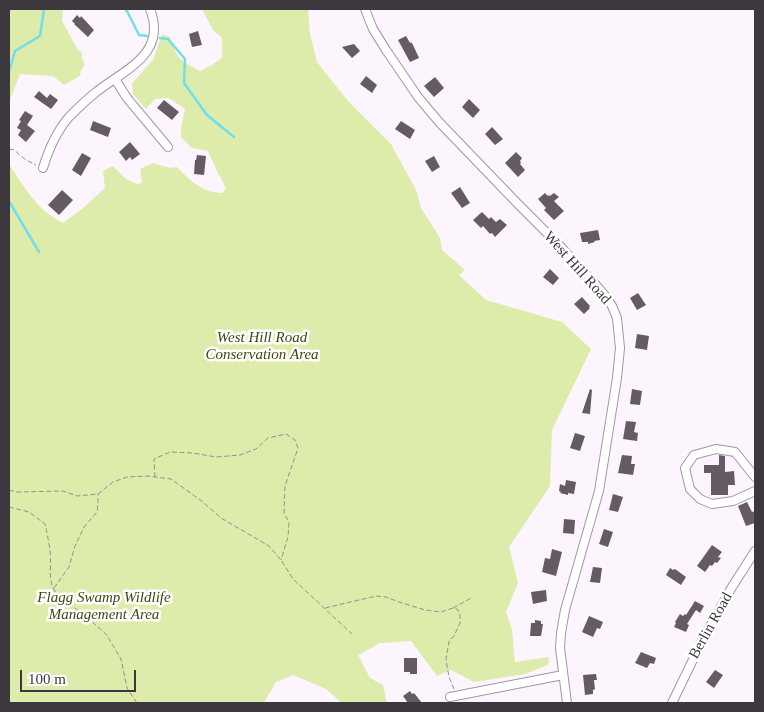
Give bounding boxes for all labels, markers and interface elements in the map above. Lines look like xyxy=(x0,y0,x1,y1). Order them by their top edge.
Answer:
street label: West Hill Road xyxy=(539,228,615,308)
park label: West Hill Road Conservation Area xyxy=(205,329,319,364)
park label: Flagg Swamp Wildlife Management Area xyxy=(37,589,171,624)
street label: Berlin Road xyxy=(685,590,737,662)
scale bar xyxy=(22,660,139,692)
text: 100 m xyxy=(28,671,66,687)

